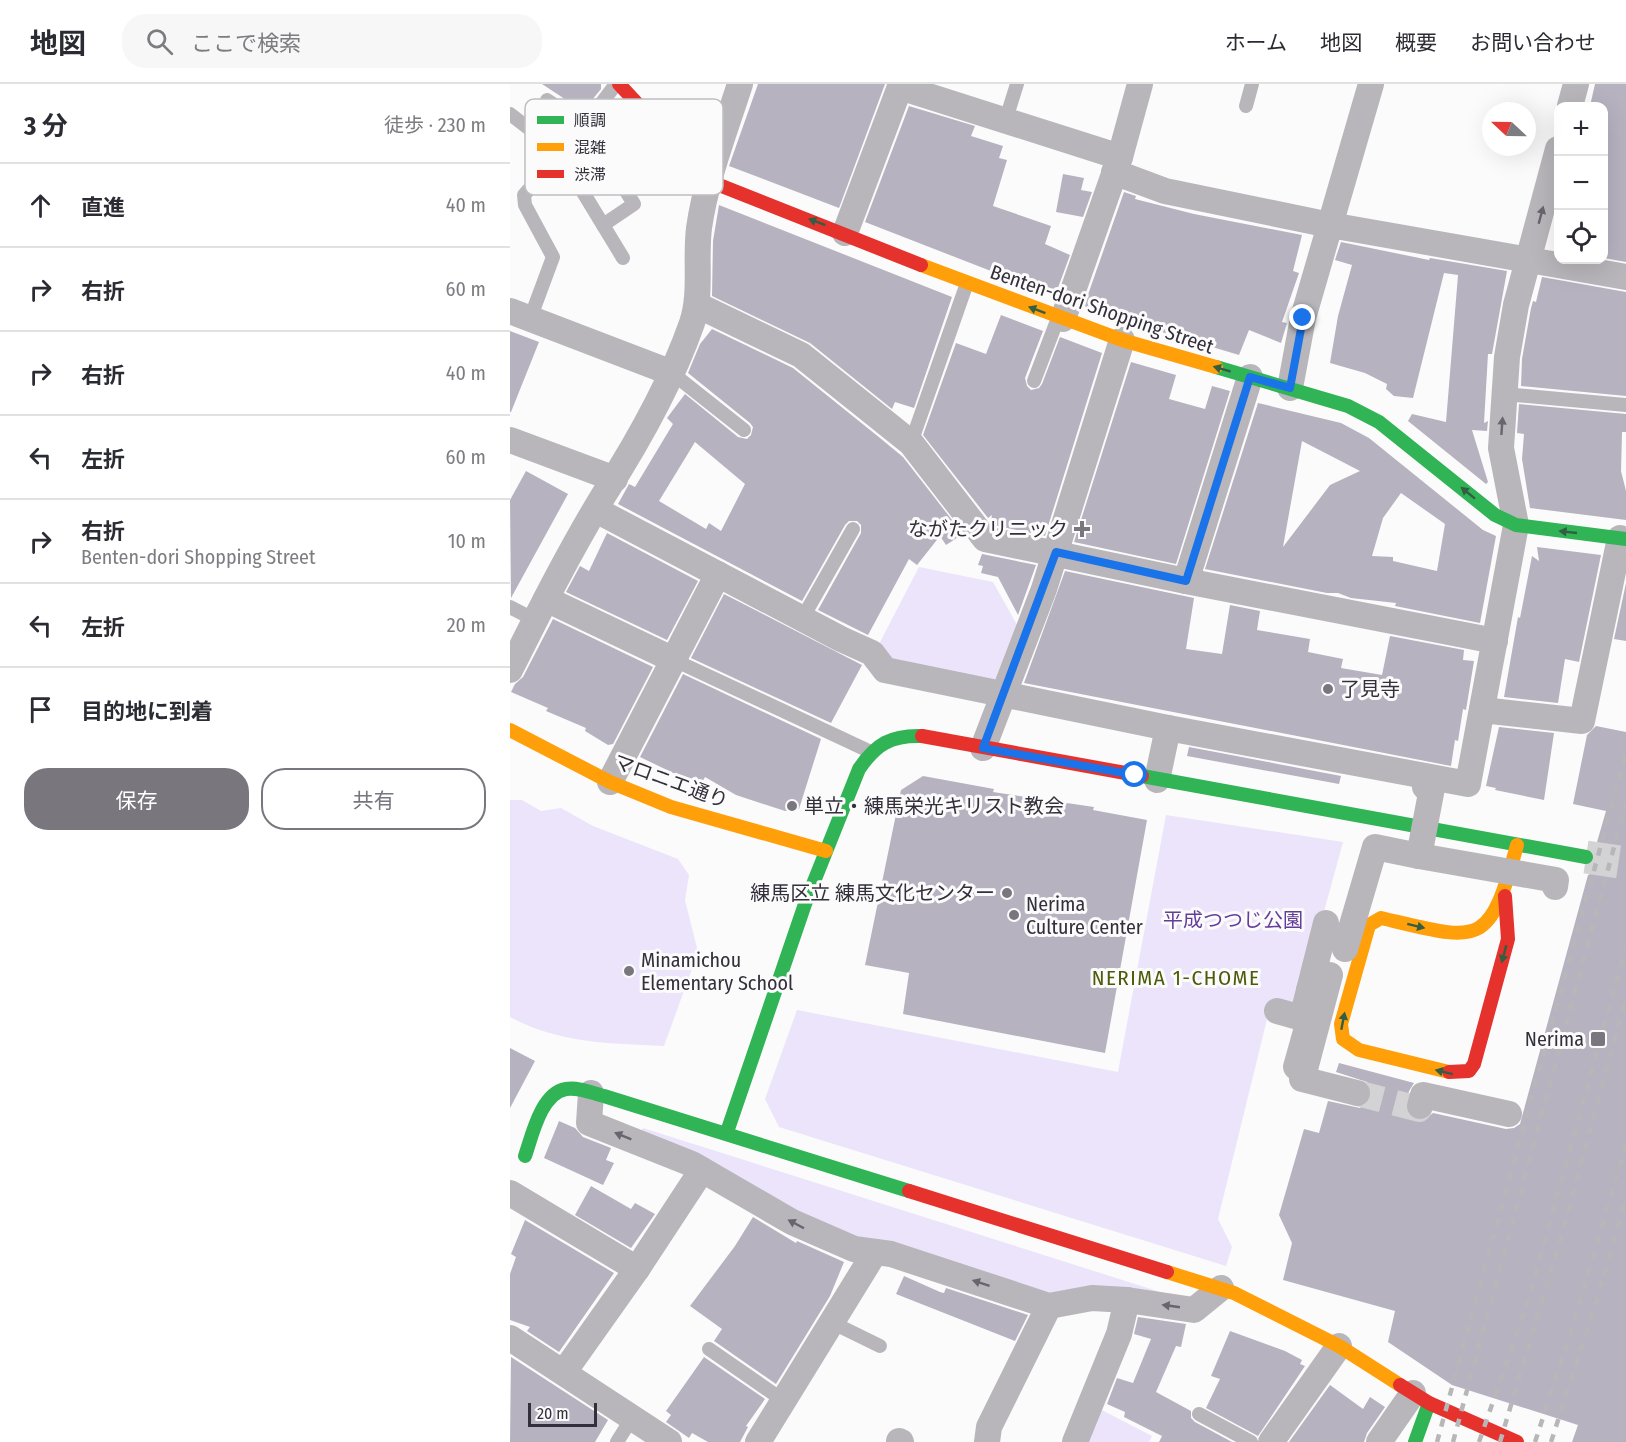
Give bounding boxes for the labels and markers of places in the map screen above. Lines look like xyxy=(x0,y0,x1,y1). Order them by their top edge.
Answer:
place label: ながたクリニック xyxy=(908,517,1068,541)
marker: ながたクリニック xyxy=(1073,520,1091,538)
place label: 了見寺 xyxy=(1340,677,1400,701)
marker: 了見寺 xyxy=(1321,682,1335,696)
place label: 単立・練馬栄光キリスト教会 xyxy=(804,794,1064,818)
marker: 単立・練馬栄光キリスト教会 xyxy=(785,799,799,813)
place label: 練馬区立 練馬文化センター xyxy=(750,881,995,905)
marker: 練馬区立 練馬文化センター xyxy=(1000,886,1014,900)
place label: Nerima Culture Center xyxy=(1026,892,1143,939)
marker: Nerima Culture Center xyxy=(1007,908,1021,922)
place label: Minamichou Elementary School xyxy=(641,948,793,995)
marker: Minamichou Elementary School xyxy=(622,964,636,978)
place label: Nerima xyxy=(1525,1027,1584,1051)
marker: Nerima xyxy=(1589,1030,1607,1048)

